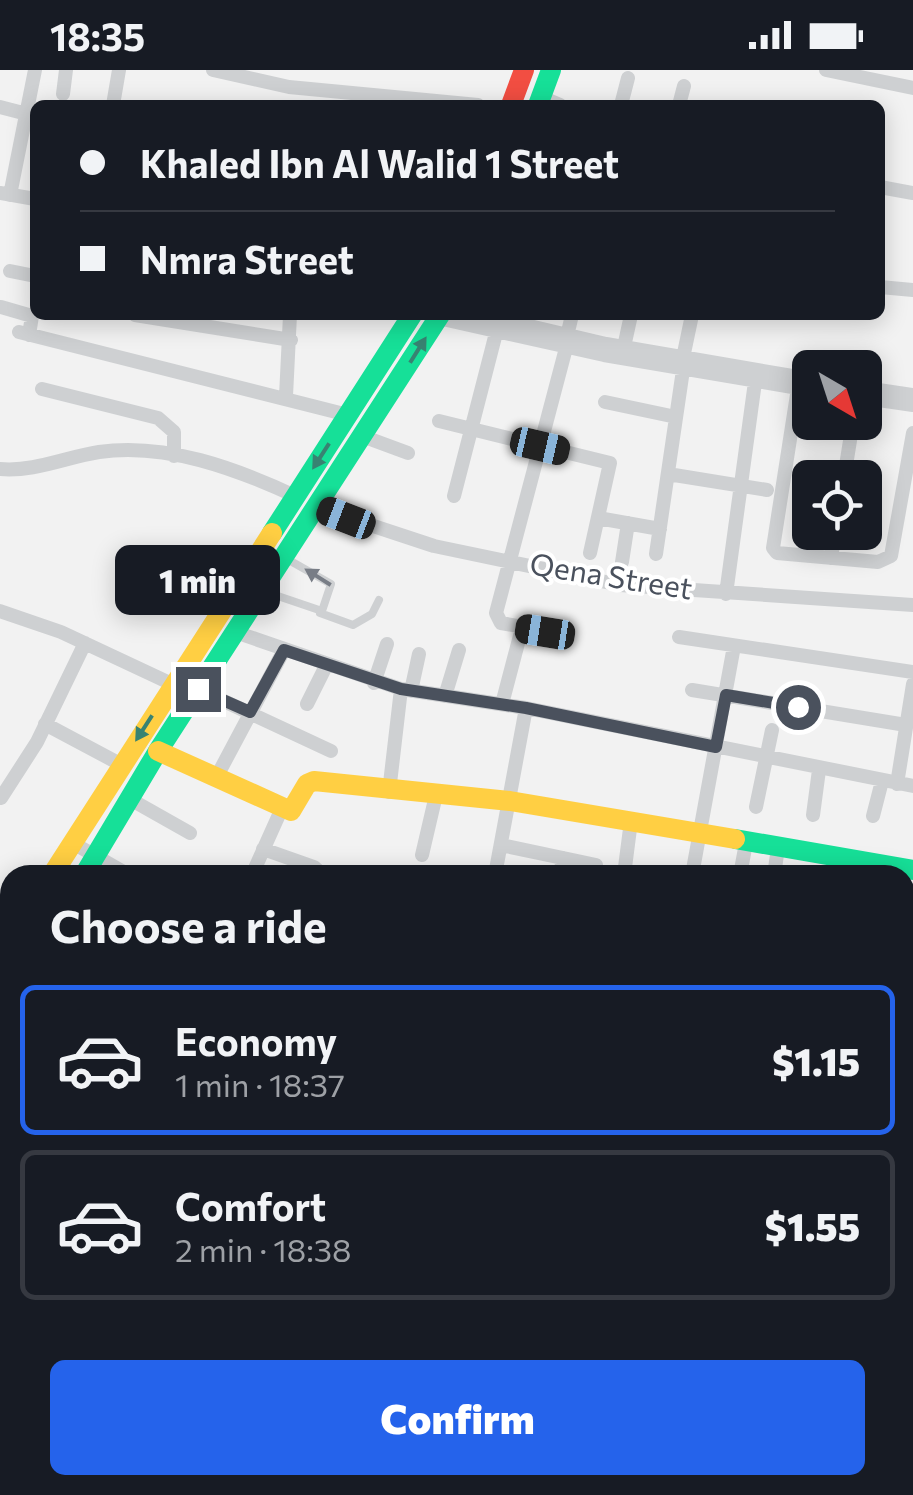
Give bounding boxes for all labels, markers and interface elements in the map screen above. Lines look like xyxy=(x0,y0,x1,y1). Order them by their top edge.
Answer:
text: 18:35 xyxy=(50,12,145,59)
text: Khaled Ibn Al Walid 1 Street xyxy=(140,139,619,186)
text: Nmra Street xyxy=(140,235,354,282)
one-way arrow xyxy=(409,336,426,364)
north arrow xyxy=(792,350,882,440)
map controls xyxy=(792,350,882,550)
car xyxy=(507,425,573,467)
one-way arrow xyxy=(313,442,331,470)
button: locate xyxy=(792,460,882,550)
car xyxy=(313,493,379,543)
street label: Qena Street xyxy=(528,543,695,606)
callout: 1 min xyxy=(116,544,280,614)
text: 1 min xyxy=(159,560,236,600)
one-way arrow xyxy=(304,569,332,586)
car xyxy=(513,612,577,652)
route end xyxy=(176,667,221,712)
route start xyxy=(776,685,821,730)
one-way arrow xyxy=(135,715,153,742)
text: Choose a ride xyxy=(50,897,327,952)
icon: car xyxy=(55,1015,145,1105)
text: Economy xyxy=(175,1017,337,1064)
text: $1.15 xyxy=(772,1037,860,1084)
text: 1 min · 18:37 xyxy=(175,1064,345,1104)
icon: car xyxy=(55,1180,145,1270)
text: Comfort xyxy=(175,1182,326,1229)
text: $1.55 xyxy=(765,1202,860,1249)
text: 2 min · 18:38 xyxy=(175,1229,352,1269)
button: Confirm xyxy=(50,1360,865,1475)

